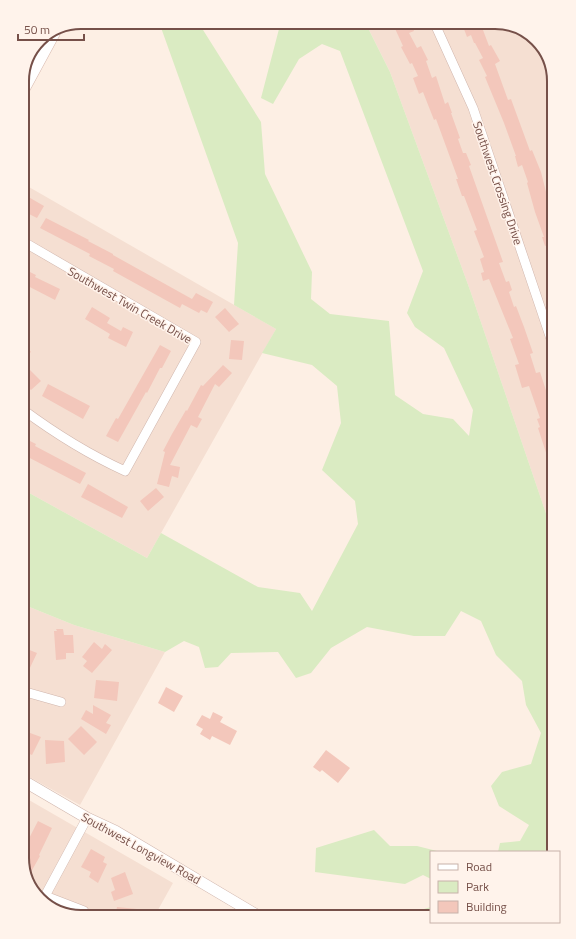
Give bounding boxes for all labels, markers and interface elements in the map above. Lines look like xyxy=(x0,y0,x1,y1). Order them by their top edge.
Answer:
scale bar xyxy=(18,16,84,42)
text: 50 m xyxy=(24,20,50,39)
street label: Southwest Crossing Drive xyxy=(468,119,528,247)
street label: Southwest Twin Creek Drive xyxy=(64,262,196,348)
street label: Southwest Longview Road xyxy=(78,807,204,889)
legend xyxy=(430,851,560,923)
text: Road xyxy=(466,857,492,876)
text: Park xyxy=(466,877,489,896)
text: Building xyxy=(466,897,507,916)

